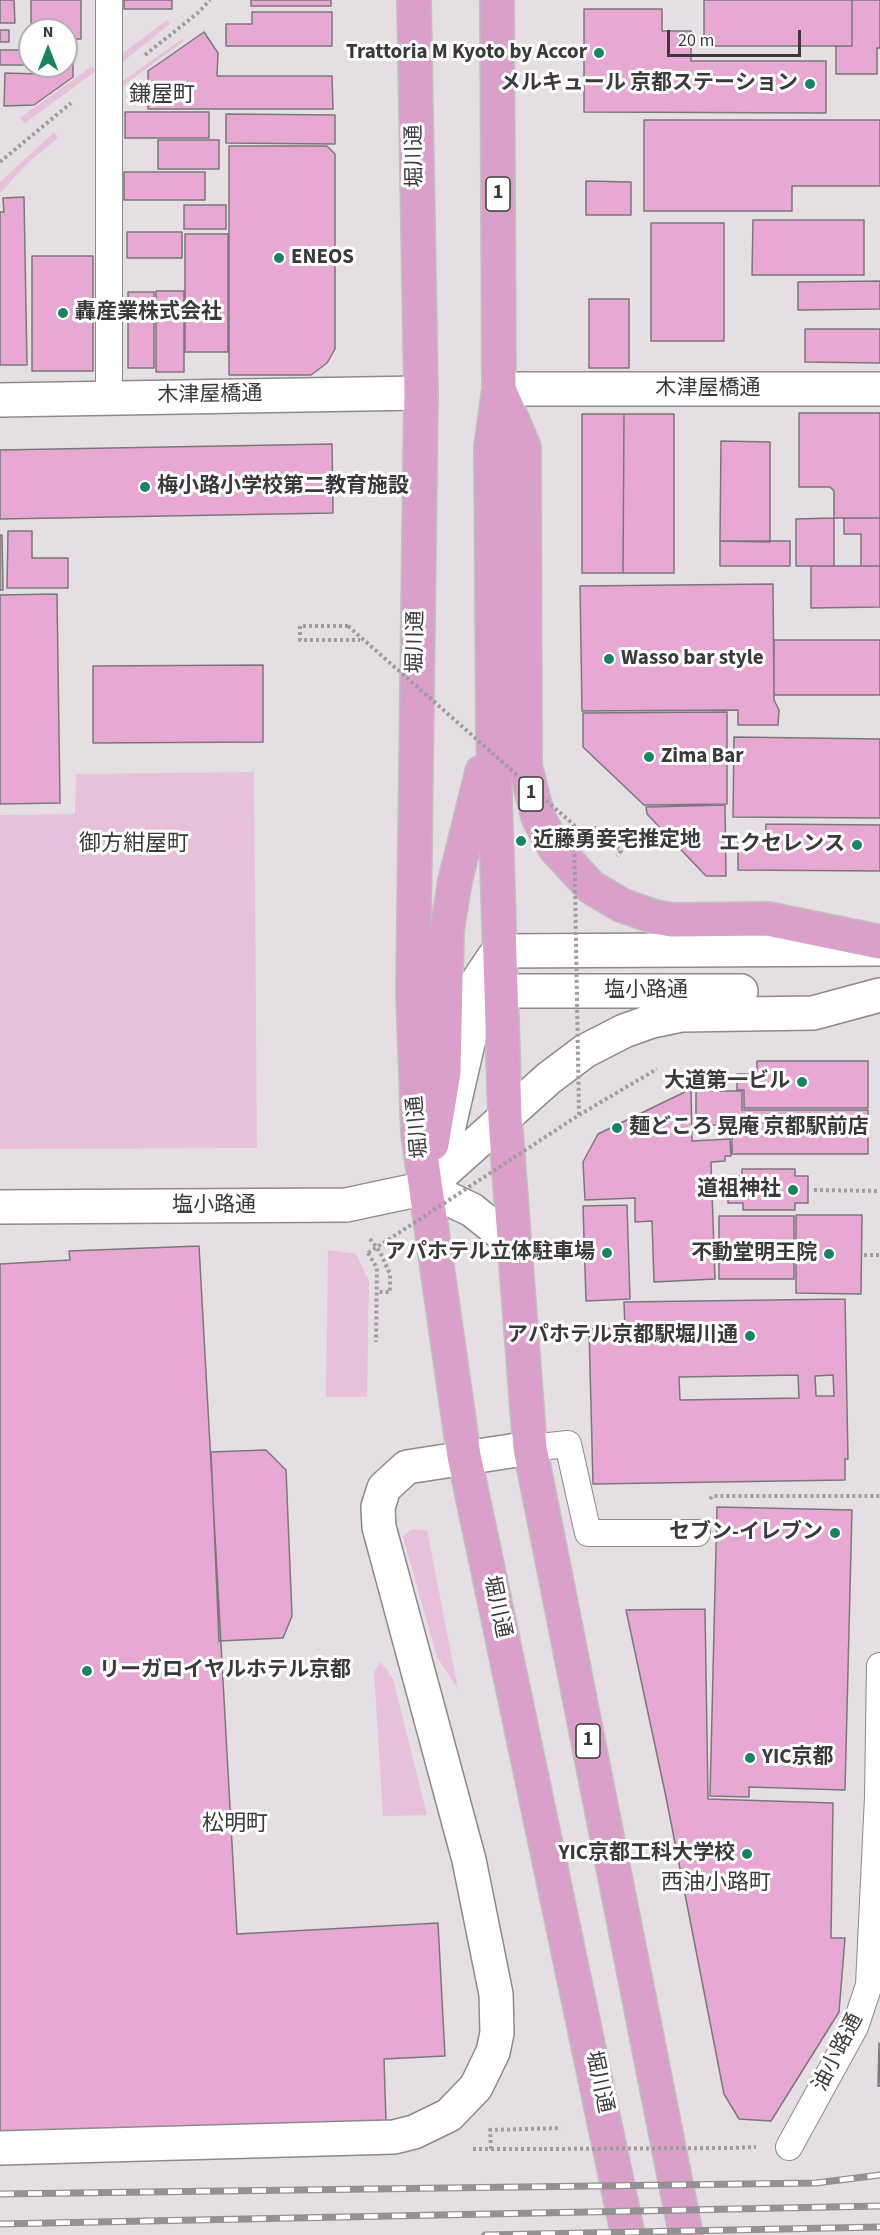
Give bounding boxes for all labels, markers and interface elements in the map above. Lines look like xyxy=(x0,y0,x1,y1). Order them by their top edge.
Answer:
north arrow xyxy=(18,18,78,78)
scale bar xyxy=(670,18,804,56)
text: N xyxy=(43,21,53,43)
text: 20 m xyxy=(678,28,714,53)
place label: Trattoria M Kyoto by Accor xyxy=(346,40,587,66)
marker: Trattoria M Kyoto by Accor xyxy=(592,46,606,60)
place label: メルキュール 京都ステーション xyxy=(500,71,798,97)
marker: メルキュール 京都ステーション xyxy=(803,77,817,91)
district label: 鎌屋町 xyxy=(129,83,195,109)
street label: 堀川通 xyxy=(403,124,429,188)
road number: 1 xyxy=(486,177,510,211)
place label: ENEOS xyxy=(291,245,354,271)
marker: ENEOS xyxy=(272,251,286,265)
place label: 轟産業株式会社 xyxy=(75,300,222,326)
marker: 轟産業株式会社 xyxy=(56,306,70,320)
street label: 木津屋橋通 xyxy=(656,376,760,402)
street label: 木津屋橋通 xyxy=(157,382,263,410)
place label: 梅小路小学校第二教育施設 xyxy=(157,474,409,500)
marker: 梅小路小学校第二教育施設 xyxy=(138,480,152,494)
street label: 堀川通 xyxy=(404,610,430,674)
place label: Wasso bar style xyxy=(621,646,764,672)
marker: Wasso bar style xyxy=(602,652,616,666)
place label: Zima Bar xyxy=(661,744,744,770)
marker: Zima Bar xyxy=(642,750,656,764)
road number: 1 xyxy=(519,777,543,811)
place label: 近藤勇妾宅推定地 xyxy=(533,828,701,854)
district label: 御方紺屋町 xyxy=(79,832,189,858)
place label: エクセレンス xyxy=(719,832,845,858)
marker: 近藤勇妾宅推定地 xyxy=(514,834,528,848)
marker: エクセレンス xyxy=(850,838,864,852)
street label: 塩小路通 xyxy=(604,978,688,1004)
place label: 大道第一ビル xyxy=(664,1069,790,1095)
marker: 大道第一ビル xyxy=(795,1075,809,1089)
street label: 堀川通 xyxy=(404,1095,434,1159)
place label: 麺どころ 晃庵 京都駅前店 xyxy=(629,1115,868,1141)
marker: 麺どころ 晃庵 京都駅前店 xyxy=(610,1121,624,1135)
place label: 道祖神社 xyxy=(697,1177,781,1203)
marker: 道祖神社 xyxy=(786,1183,800,1197)
street label: 塩小路通 xyxy=(172,1193,256,1219)
place label: アパホテル立体駐車場 xyxy=(385,1240,595,1266)
place label: 不動堂明王院 xyxy=(691,1241,817,1267)
marker: アパホテル立体駐車場 xyxy=(600,1246,614,1260)
marker: 不動堂明王院 xyxy=(822,1247,836,1261)
place label: アパホテル京都駅堀川通 xyxy=(507,1323,738,1349)
marker: アパホテル京都駅堀川通 xyxy=(743,1329,757,1343)
place label: セブン-イレブン xyxy=(669,1520,823,1546)
marker: セブン-イレブン xyxy=(828,1526,842,1540)
street label: 堀川通 xyxy=(477,1574,515,1640)
place label: リーガロイヤルホテル京都 xyxy=(99,1658,351,1684)
marker: リーガロイヤルホテル京都 xyxy=(80,1664,94,1678)
road number: 1 xyxy=(576,1724,600,1758)
place label: YIC京都 xyxy=(762,1745,834,1771)
marker: YIC京都 xyxy=(743,1751,757,1765)
district label: 松明町 xyxy=(202,1812,268,1838)
place label: YIC京都工科大学校 xyxy=(558,1841,735,1867)
marker: YIC京都工科大学校 xyxy=(740,1847,754,1861)
district label: 西油小路町 xyxy=(661,1871,771,1897)
street label: 油小路通 xyxy=(809,2010,869,2096)
street label: 堀川通 xyxy=(579,2049,617,2115)

